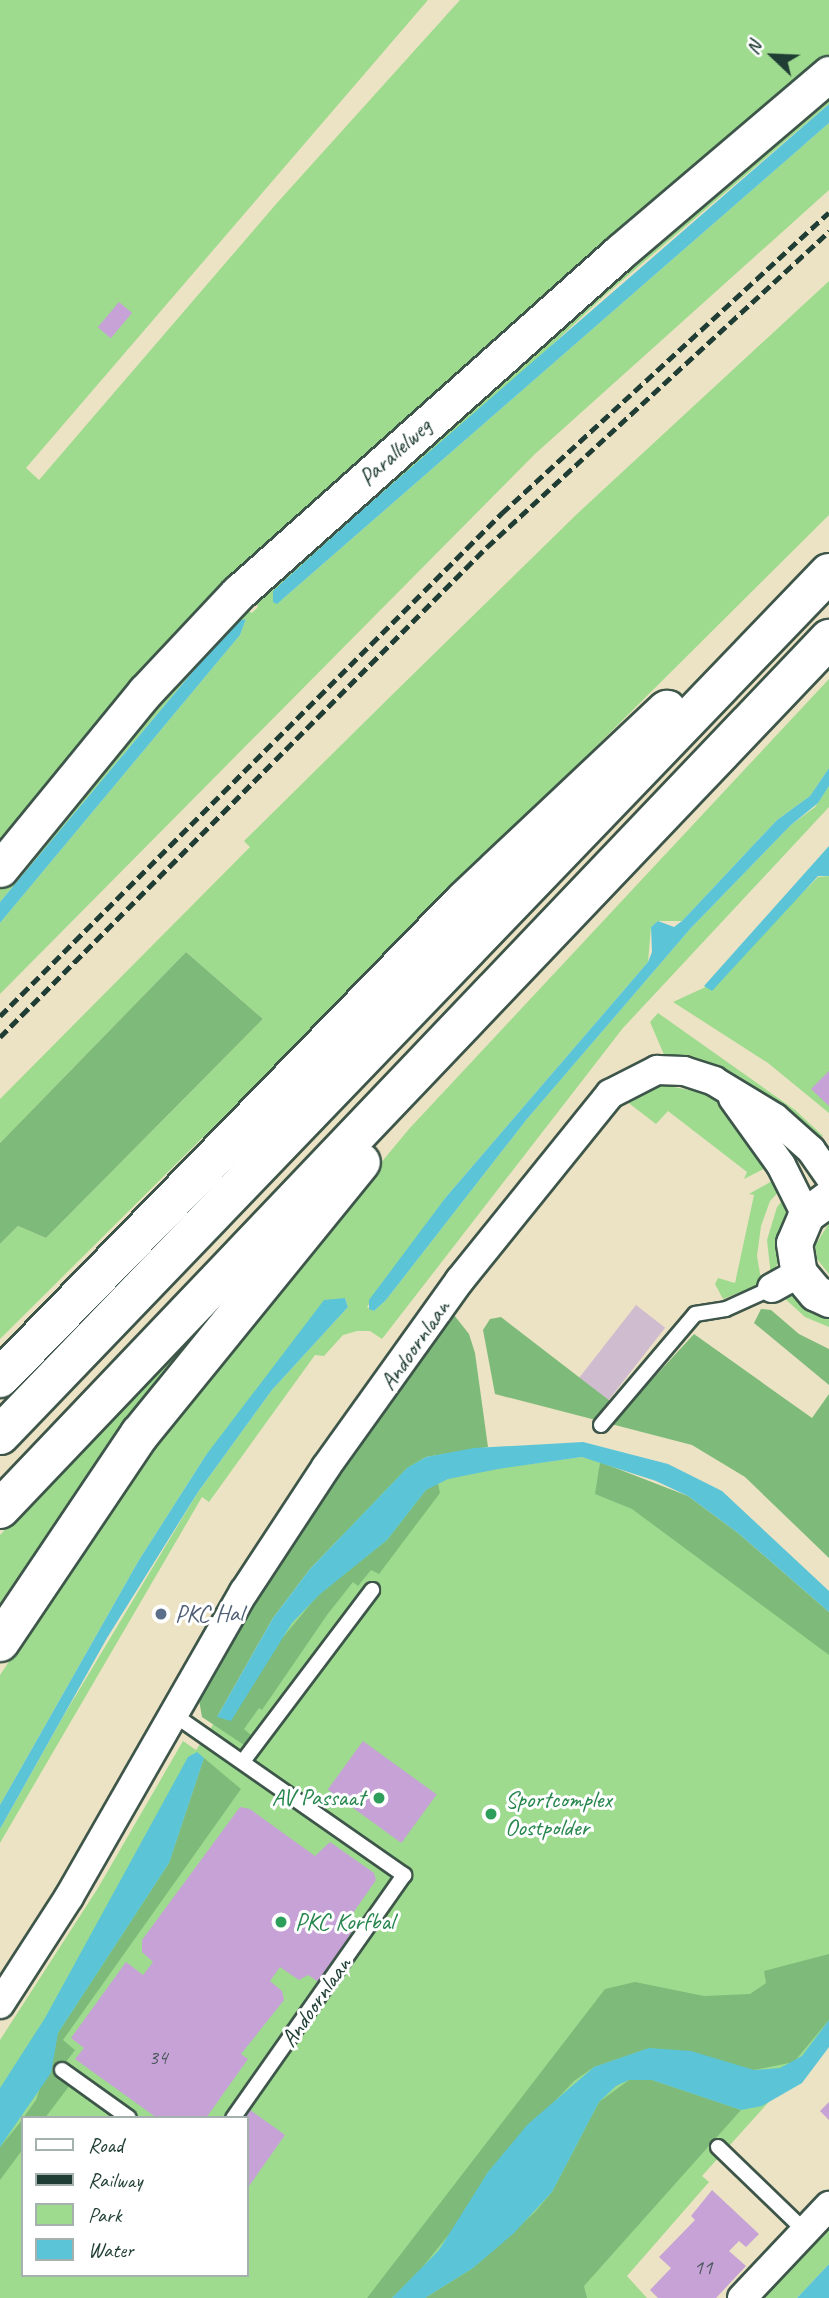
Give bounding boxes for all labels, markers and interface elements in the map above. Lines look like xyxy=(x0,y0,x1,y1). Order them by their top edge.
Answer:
north arrow xyxy=(738,21,808,91)
text: N xyxy=(740,38,767,58)
street label: Parallelweg xyxy=(353,412,437,492)
street label: Andoornlaan xyxy=(373,1294,457,1396)
place label: PKC Hal xyxy=(175,1600,243,1628)
marker: PKC Hal xyxy=(153,1606,169,1622)
place label: AV Passaat xyxy=(272,1784,365,1812)
place label: Sportcomplex Oostpolder xyxy=(505,1786,612,1842)
marker: AV Passaat xyxy=(371,1790,387,1806)
marker: Sportcomplex Oostpolder xyxy=(483,1806,499,1822)
place label: PKC Korfbal xyxy=(295,1908,394,1936)
marker: PKC Korfbal xyxy=(273,1914,289,1930)
street label: Andoornlaan xyxy=(274,1951,358,2053)
house number: 34 xyxy=(149,2044,167,2070)
legend xyxy=(21,2116,248,2277)
text: Road xyxy=(88,2132,123,2158)
text: Railway xyxy=(88,2167,142,2193)
text: Park xyxy=(88,2202,121,2228)
text: Water xyxy=(88,2237,134,2263)
house number: 11 xyxy=(694,2254,712,2280)

